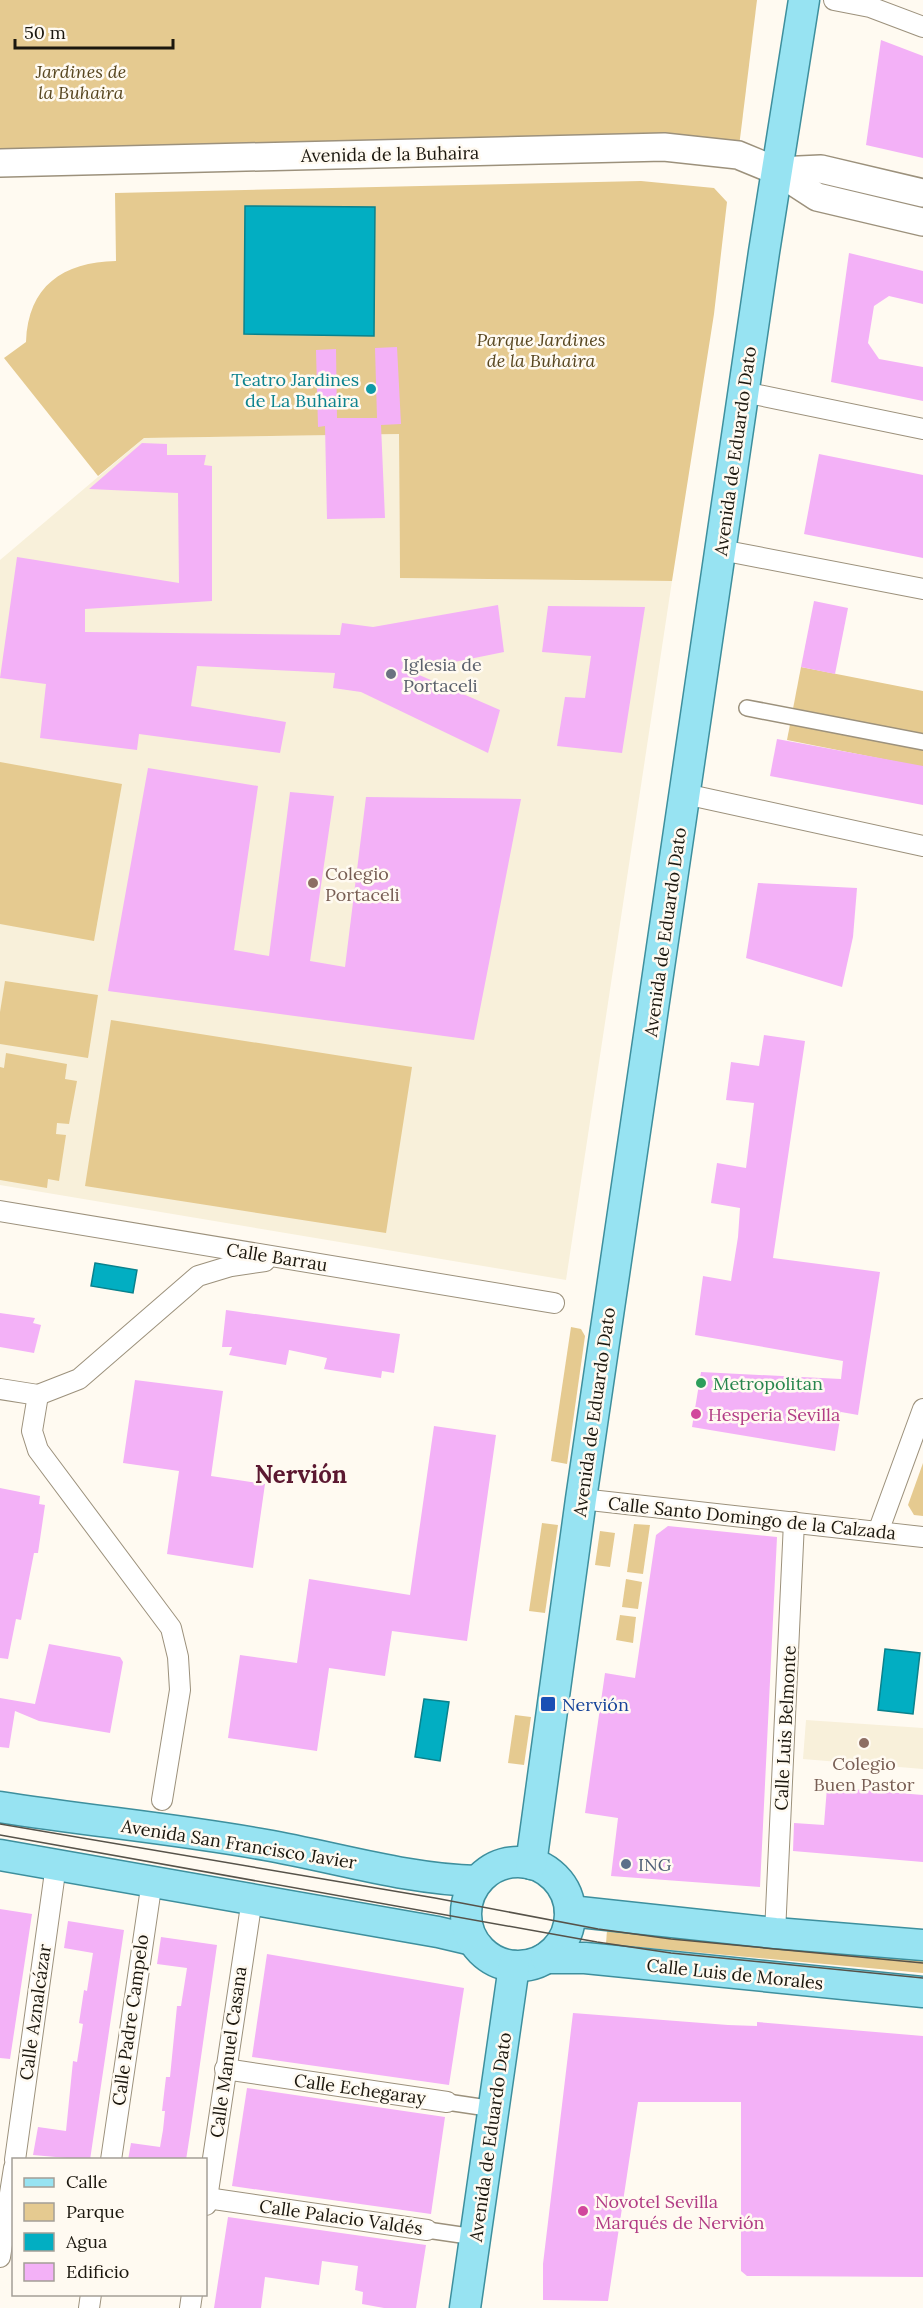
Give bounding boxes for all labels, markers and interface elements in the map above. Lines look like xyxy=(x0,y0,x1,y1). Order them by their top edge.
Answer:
scale bar xyxy=(15,12,172,50)
text: 50 m xyxy=(24,21,66,44)
park label: Jardines de la Buhaira xyxy=(35,60,126,104)
street label: Avenida de la Buhaira xyxy=(300,141,479,167)
park label: Parque Jardines de la Buhaira xyxy=(476,328,606,372)
street label: Avenida de Eduardo Dato xyxy=(709,345,761,558)
place label: Teatro Jardines de La Buhaira xyxy=(231,368,359,412)
marker: Teatro Jardines de La Buhaira xyxy=(364,382,378,396)
place label: Iglesia de Portaceli xyxy=(403,653,482,697)
marker: Iglesia de Portaceli xyxy=(384,667,398,681)
street label: Avenida de Eduardo Dato xyxy=(639,826,691,1039)
place label: Colegio Portaceli xyxy=(325,862,400,906)
marker: Colegio Portaceli xyxy=(306,876,320,890)
street label: Calle Barrau xyxy=(225,1238,329,1276)
street label: Avenida de Eduardo Dato xyxy=(568,1306,620,1519)
place label: Metropolitan xyxy=(713,1372,823,1395)
marker: Metropolitan xyxy=(694,1376,708,1390)
place label: Hesperia Sevilla xyxy=(708,1403,840,1426)
marker: Hesperia Sevilla xyxy=(689,1407,703,1421)
district label: Nervión xyxy=(255,1459,347,1490)
street label: Calle Santo Domingo de la Calzada xyxy=(607,1491,897,1545)
street label: Calle Luis Belmonte xyxy=(769,1645,801,1811)
place label: Nervión xyxy=(562,1693,629,1716)
marker: Nervión xyxy=(539,1695,557,1713)
marker: Colegio Buen Pastor xyxy=(857,1736,871,1750)
place label: Colegio Buen Pastor xyxy=(814,1752,915,1796)
street label: Avenida San Francisco Javier xyxy=(119,1814,359,1874)
place label: ING xyxy=(638,1853,672,1876)
marker: ING xyxy=(619,1857,633,1871)
street label: Calle Padre Campelo xyxy=(107,1933,153,2107)
street label: Calle Aznalcázar xyxy=(14,1942,56,2082)
street label: Calle Luis de Morales xyxy=(646,1953,824,1995)
street label: Calle Manuel Casana xyxy=(205,1965,251,2139)
street label: Avenida de Eduardo Dato xyxy=(464,2031,516,2244)
street label: Calle Echegaray xyxy=(293,2068,428,2110)
legend xyxy=(12,2158,207,2296)
text: Calle xyxy=(66,2170,108,2193)
place label: Novotel Sevilla Marqués de Nervión xyxy=(595,2190,765,2234)
street label: Calle Palacio Valdés xyxy=(258,2194,424,2240)
text: Parque xyxy=(66,2200,125,2223)
marker: Novotel Sevilla Marqués de Nervión xyxy=(576,2204,590,2218)
text: Agua xyxy=(65,2230,107,2253)
text: Edificio xyxy=(66,2260,129,2283)

